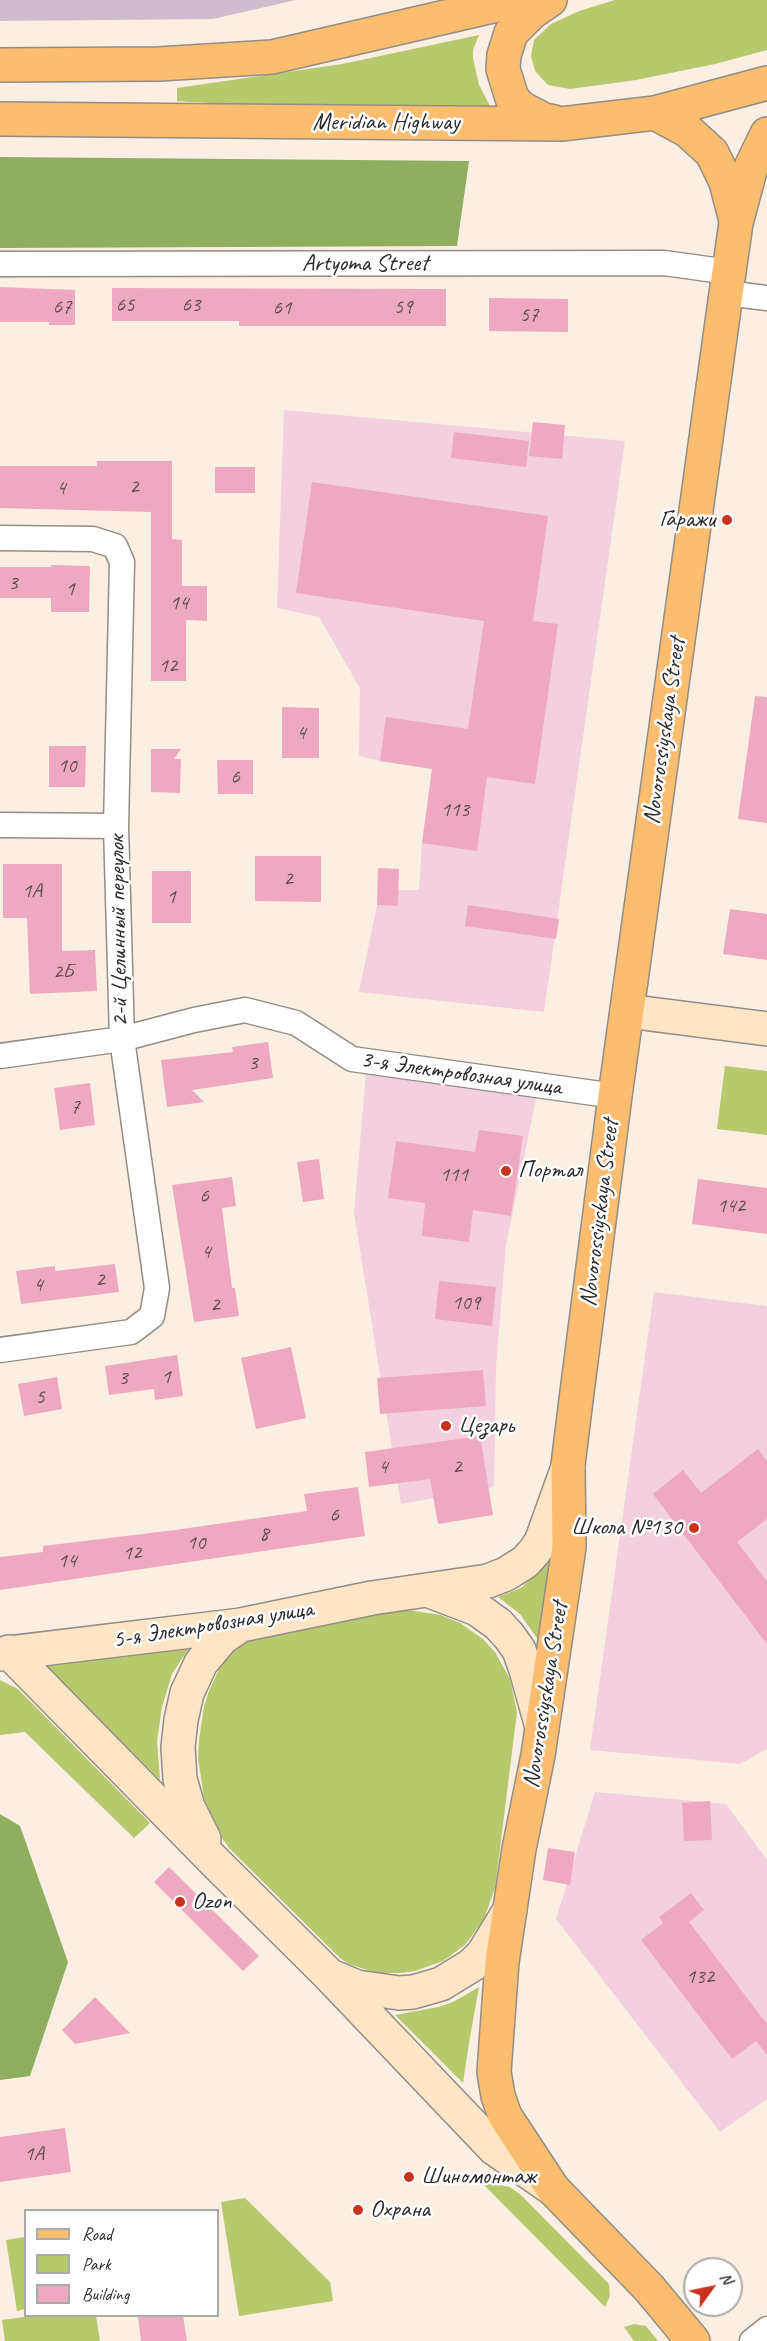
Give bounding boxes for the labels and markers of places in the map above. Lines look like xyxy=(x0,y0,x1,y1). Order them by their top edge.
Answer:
place label: Гаражи xyxy=(659,506,715,534)
marker: Гаражи xyxy=(720,513,734,527)
place label: Портал xyxy=(518,1157,582,1185)
marker: Портал xyxy=(499,1164,513,1178)
place label: Цезарь xyxy=(458,1412,514,1440)
marker: Цезарь xyxy=(439,1419,453,1433)
place label: Школа №130 xyxy=(571,1514,682,1542)
marker: Школа №130 xyxy=(687,1521,701,1535)
place label: Ozon xyxy=(192,1888,231,1916)
marker: Ozon xyxy=(173,1895,187,1909)
place label: Шиномонтаж xyxy=(421,2163,536,2191)
marker: Шиномонтаж xyxy=(402,2170,416,2184)
place label: Охрана xyxy=(370,2196,430,2224)
marker: Охрана xyxy=(351,2203,365,2217)

